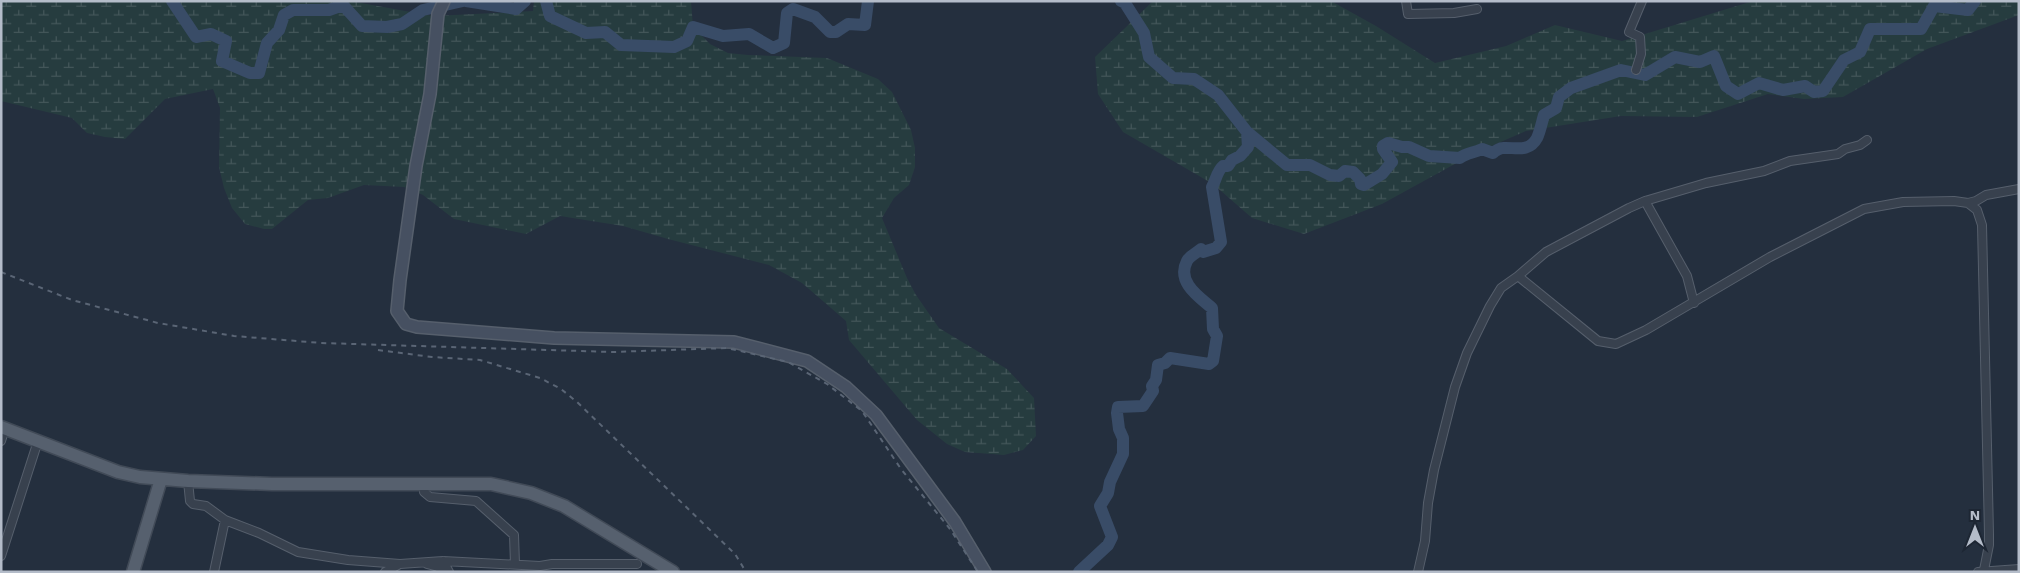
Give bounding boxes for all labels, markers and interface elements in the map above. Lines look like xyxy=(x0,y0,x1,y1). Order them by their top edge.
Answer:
north arrow xyxy=(1950,503,2000,553)
text: N xyxy=(1970,507,1980,523)

